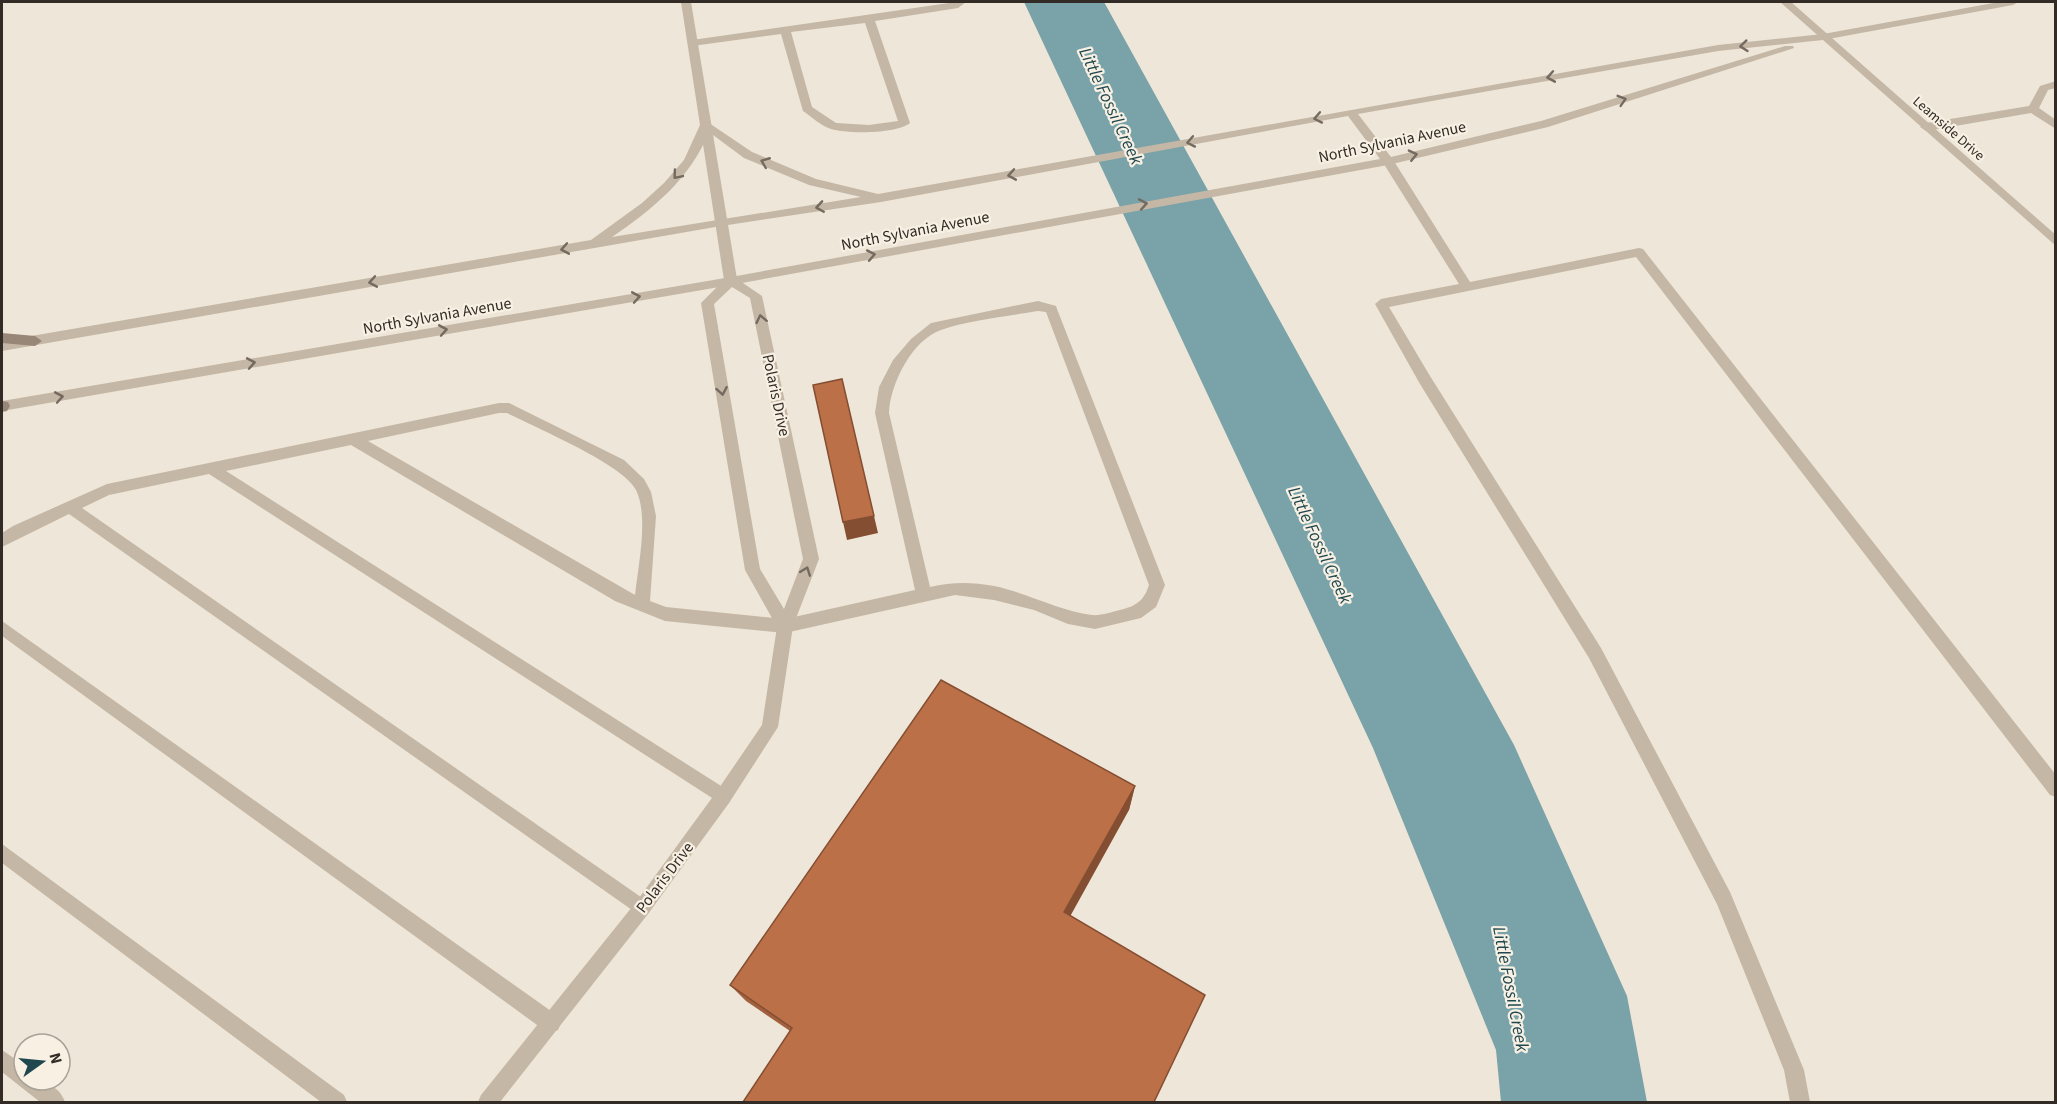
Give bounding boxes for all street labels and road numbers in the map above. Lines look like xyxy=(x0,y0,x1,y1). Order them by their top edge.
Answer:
street label: Leamside Drive xyxy=(1908,92,1989,166)
street label: North Sylvania Avenue xyxy=(1316,116,1468,168)
street label: North Sylvania Avenue xyxy=(839,206,991,256)
street label: North Sylvania Avenue xyxy=(361,292,513,340)
street label: Polaris Drive xyxy=(757,352,795,438)
street label: Polaris Drive xyxy=(631,838,699,918)

